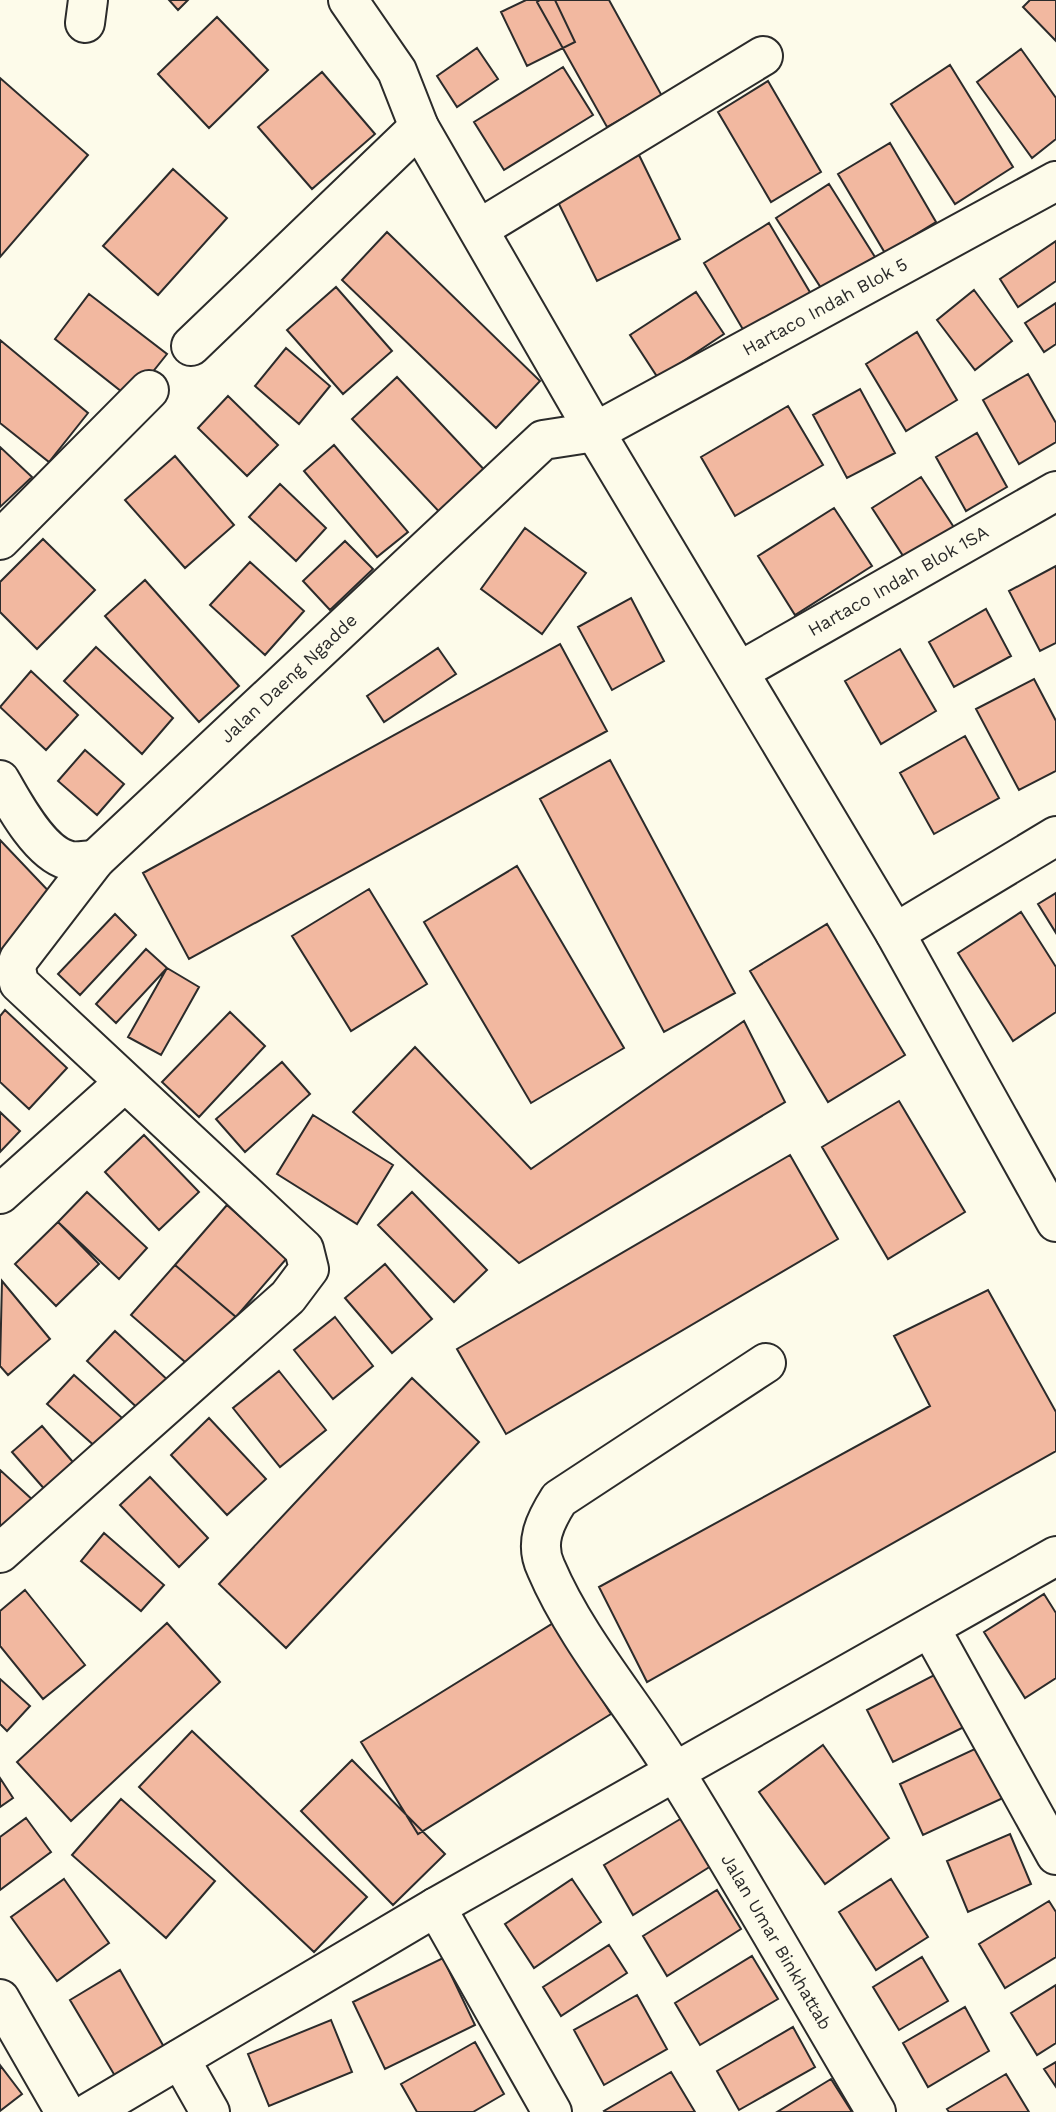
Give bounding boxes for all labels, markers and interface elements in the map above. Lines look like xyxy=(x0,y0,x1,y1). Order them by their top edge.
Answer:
street label: Hartaco Indah Blok 5 xyxy=(739,253,911,360)
street label: Hartaco Indah Blok 1SA xyxy=(804,521,992,640)
street label: Jalan Daeng Ngadde xyxy=(216,609,361,747)
street label: Jalan Umar Binkhattab xyxy=(717,1850,836,2033)

